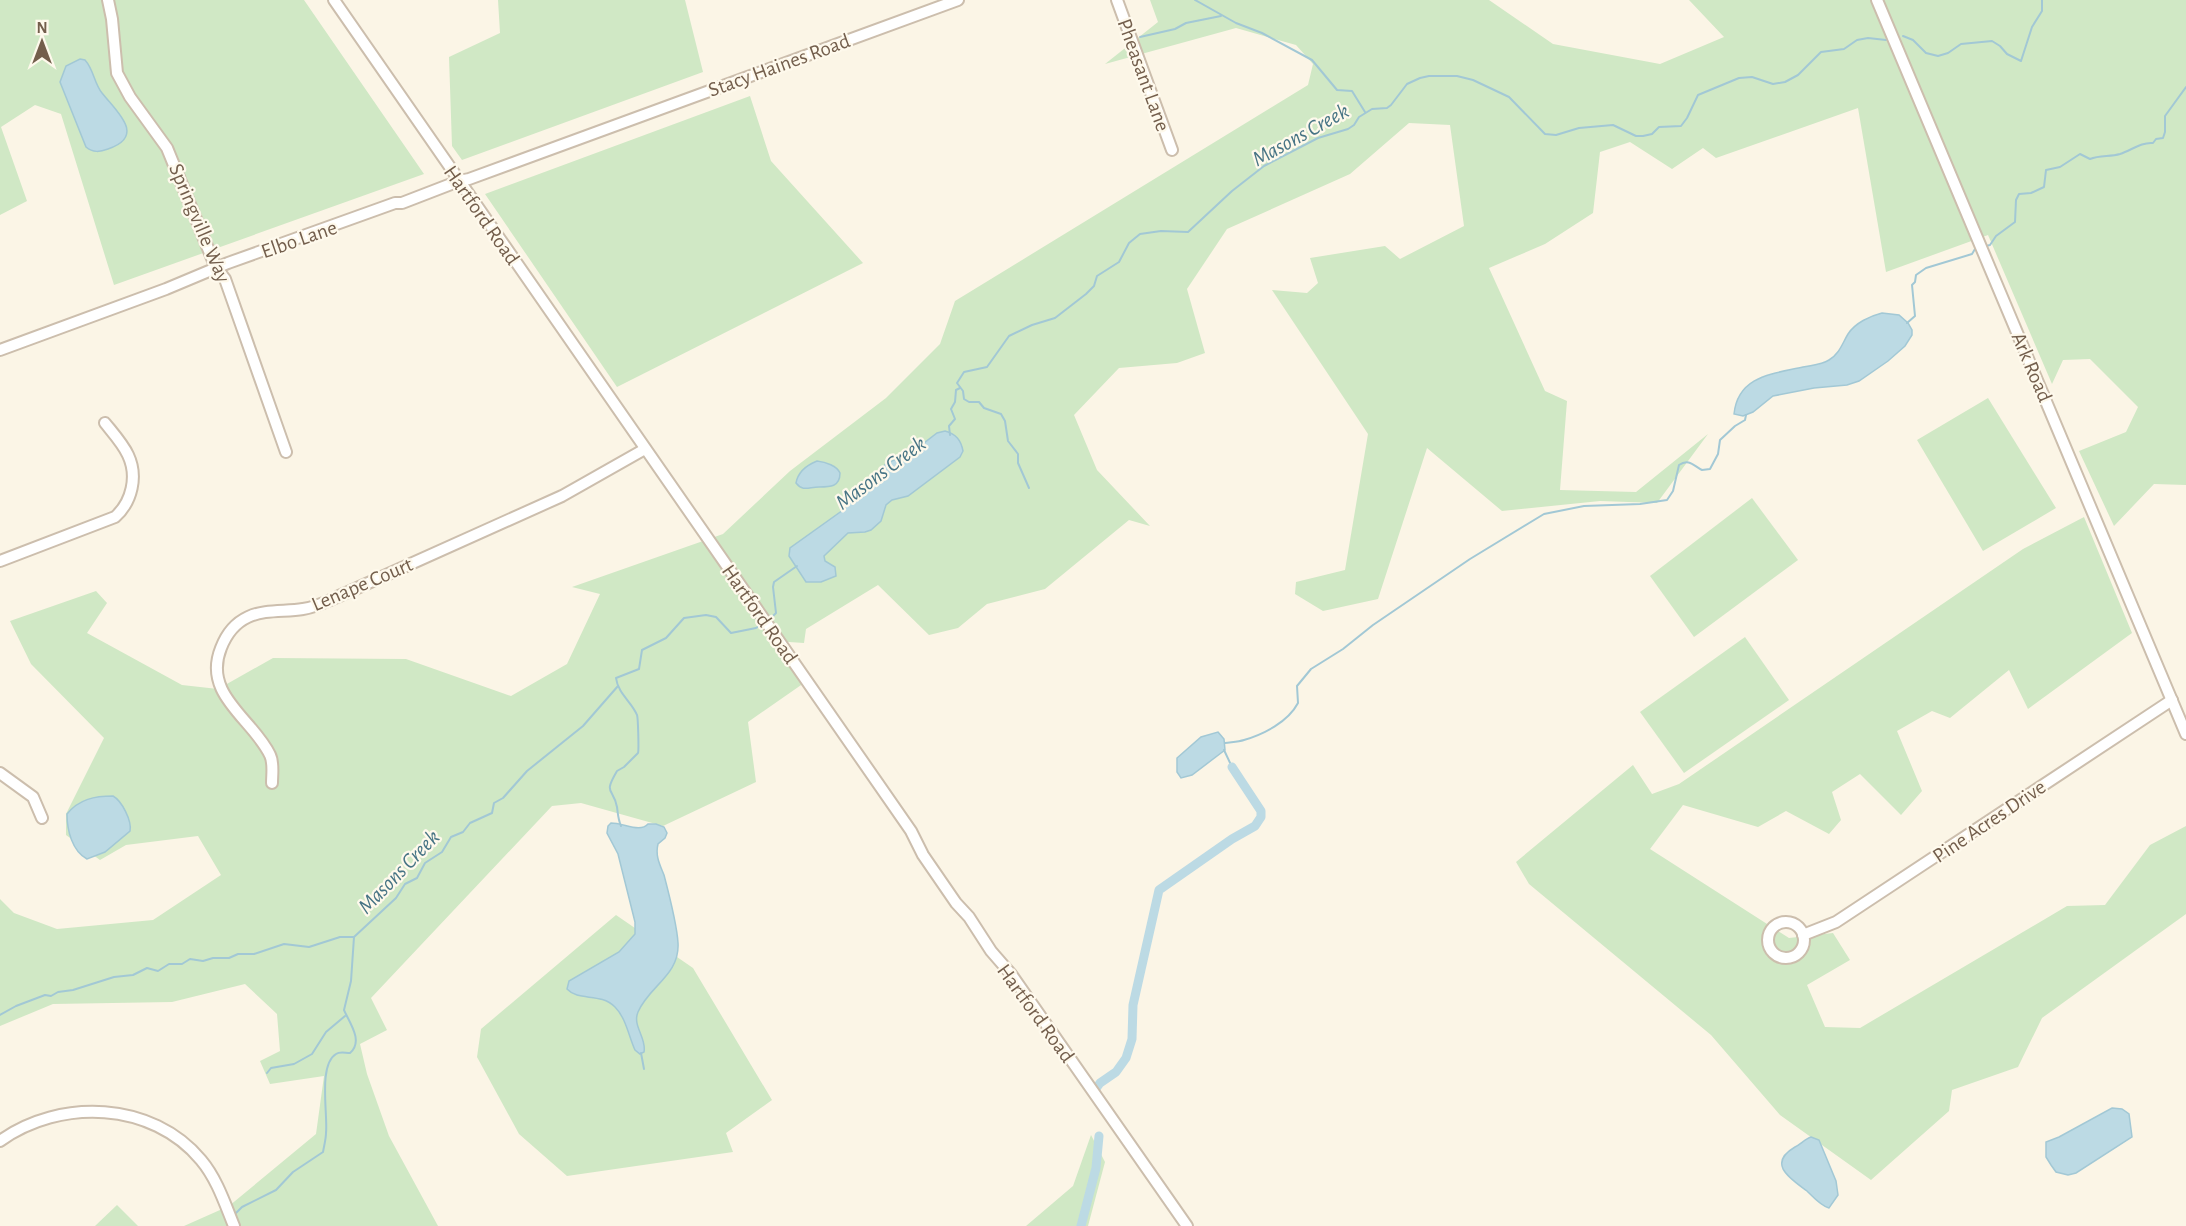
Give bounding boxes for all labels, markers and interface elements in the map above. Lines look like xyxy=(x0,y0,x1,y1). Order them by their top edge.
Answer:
north arrow xyxy=(12,12,72,72)
street label: Pheasant Lane xyxy=(1113,16,1174,134)
text: N xyxy=(36,20,48,36)
street label: Stacy Haines Road xyxy=(706,30,853,101)
water label: Masons Creek xyxy=(1248,99,1353,170)
street label: Springville Way xyxy=(165,161,234,286)
street label: Hartford Road xyxy=(440,162,523,269)
street label: Elbo Lane xyxy=(259,217,340,262)
street label: Ark Road xyxy=(2008,329,2056,405)
water label: Masons Creek xyxy=(831,432,930,514)
street label: Lenape Court xyxy=(309,554,416,615)
street label: Hartford Road xyxy=(718,561,801,668)
street label: Pine Acres Drive xyxy=(1929,776,2049,867)
water label: Masons Creek xyxy=(354,826,444,918)
street label: Hartford Road xyxy=(993,960,1078,1066)

